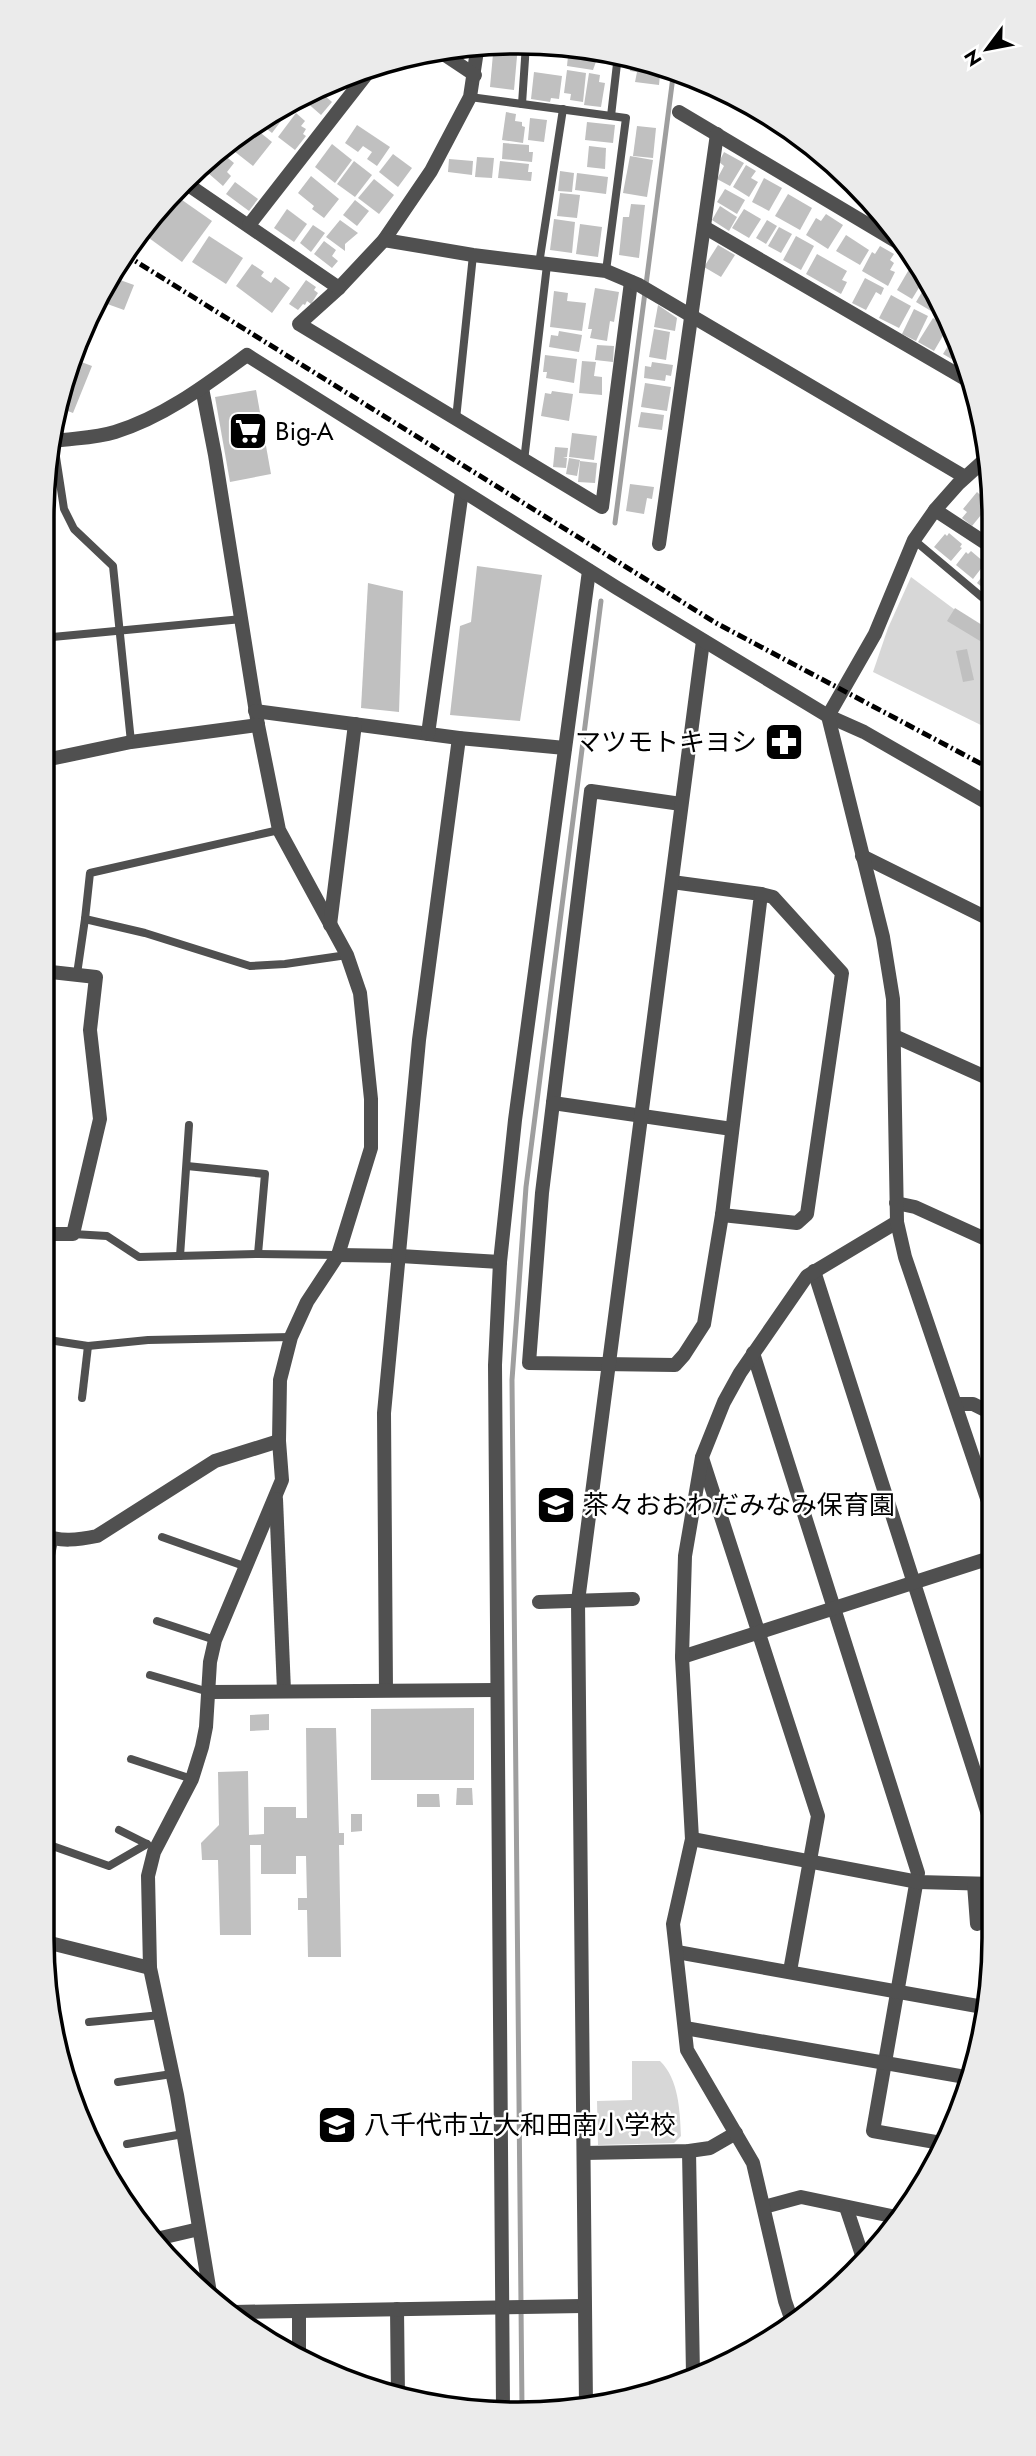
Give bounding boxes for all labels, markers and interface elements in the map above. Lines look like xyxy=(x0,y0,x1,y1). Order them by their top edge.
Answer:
north arrow xyxy=(952,14,1022,84)
text: N xyxy=(958,44,988,71)
supermarket icon: Big-A xyxy=(227,410,269,452)
place label: Big-A xyxy=(275,412,335,450)
pharmacy icon: マツモトキヨシ xyxy=(763,721,805,763)
place label: マツモトキヨシ xyxy=(575,723,757,761)
school or university icon: 茶々おおわだみなみ保育園 xyxy=(535,1484,577,1526)
place label: 茶々おおわだみなみ保育園 xyxy=(583,1486,895,1524)
school or university icon: 八千代市立大和田南小学校 xyxy=(316,2104,358,2146)
place label: 八千代市立大和田南小学校 xyxy=(364,2106,676,2144)

